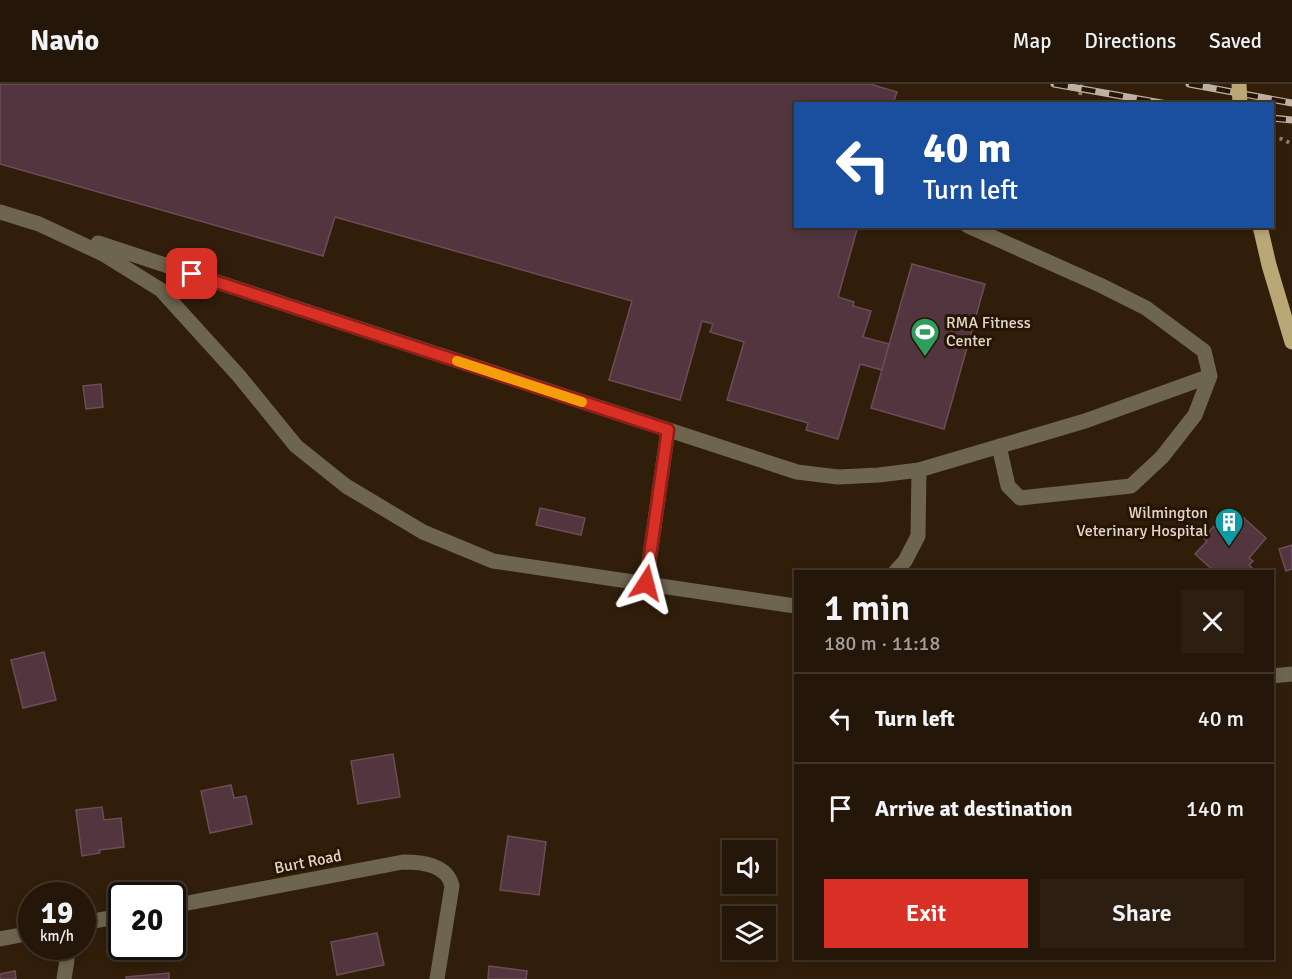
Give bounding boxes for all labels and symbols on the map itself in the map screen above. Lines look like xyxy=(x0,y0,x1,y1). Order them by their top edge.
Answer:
pin xyxy=(166,248,217,299)
place label: RMA Fitness Center xyxy=(946,313,1031,351)
sports icon: RMA Fitness Center xyxy=(909,316,941,358)
place label: Wilmington Veterinary Hospital xyxy=(1076,503,1208,541)
building icon: Wilmington Veterinary Hospital xyxy=(1213,506,1245,548)
position arrow xyxy=(614,551,678,615)
street label: Burt Road xyxy=(273,846,343,878)
speed limit sign: 20 xyxy=(108,882,186,960)

